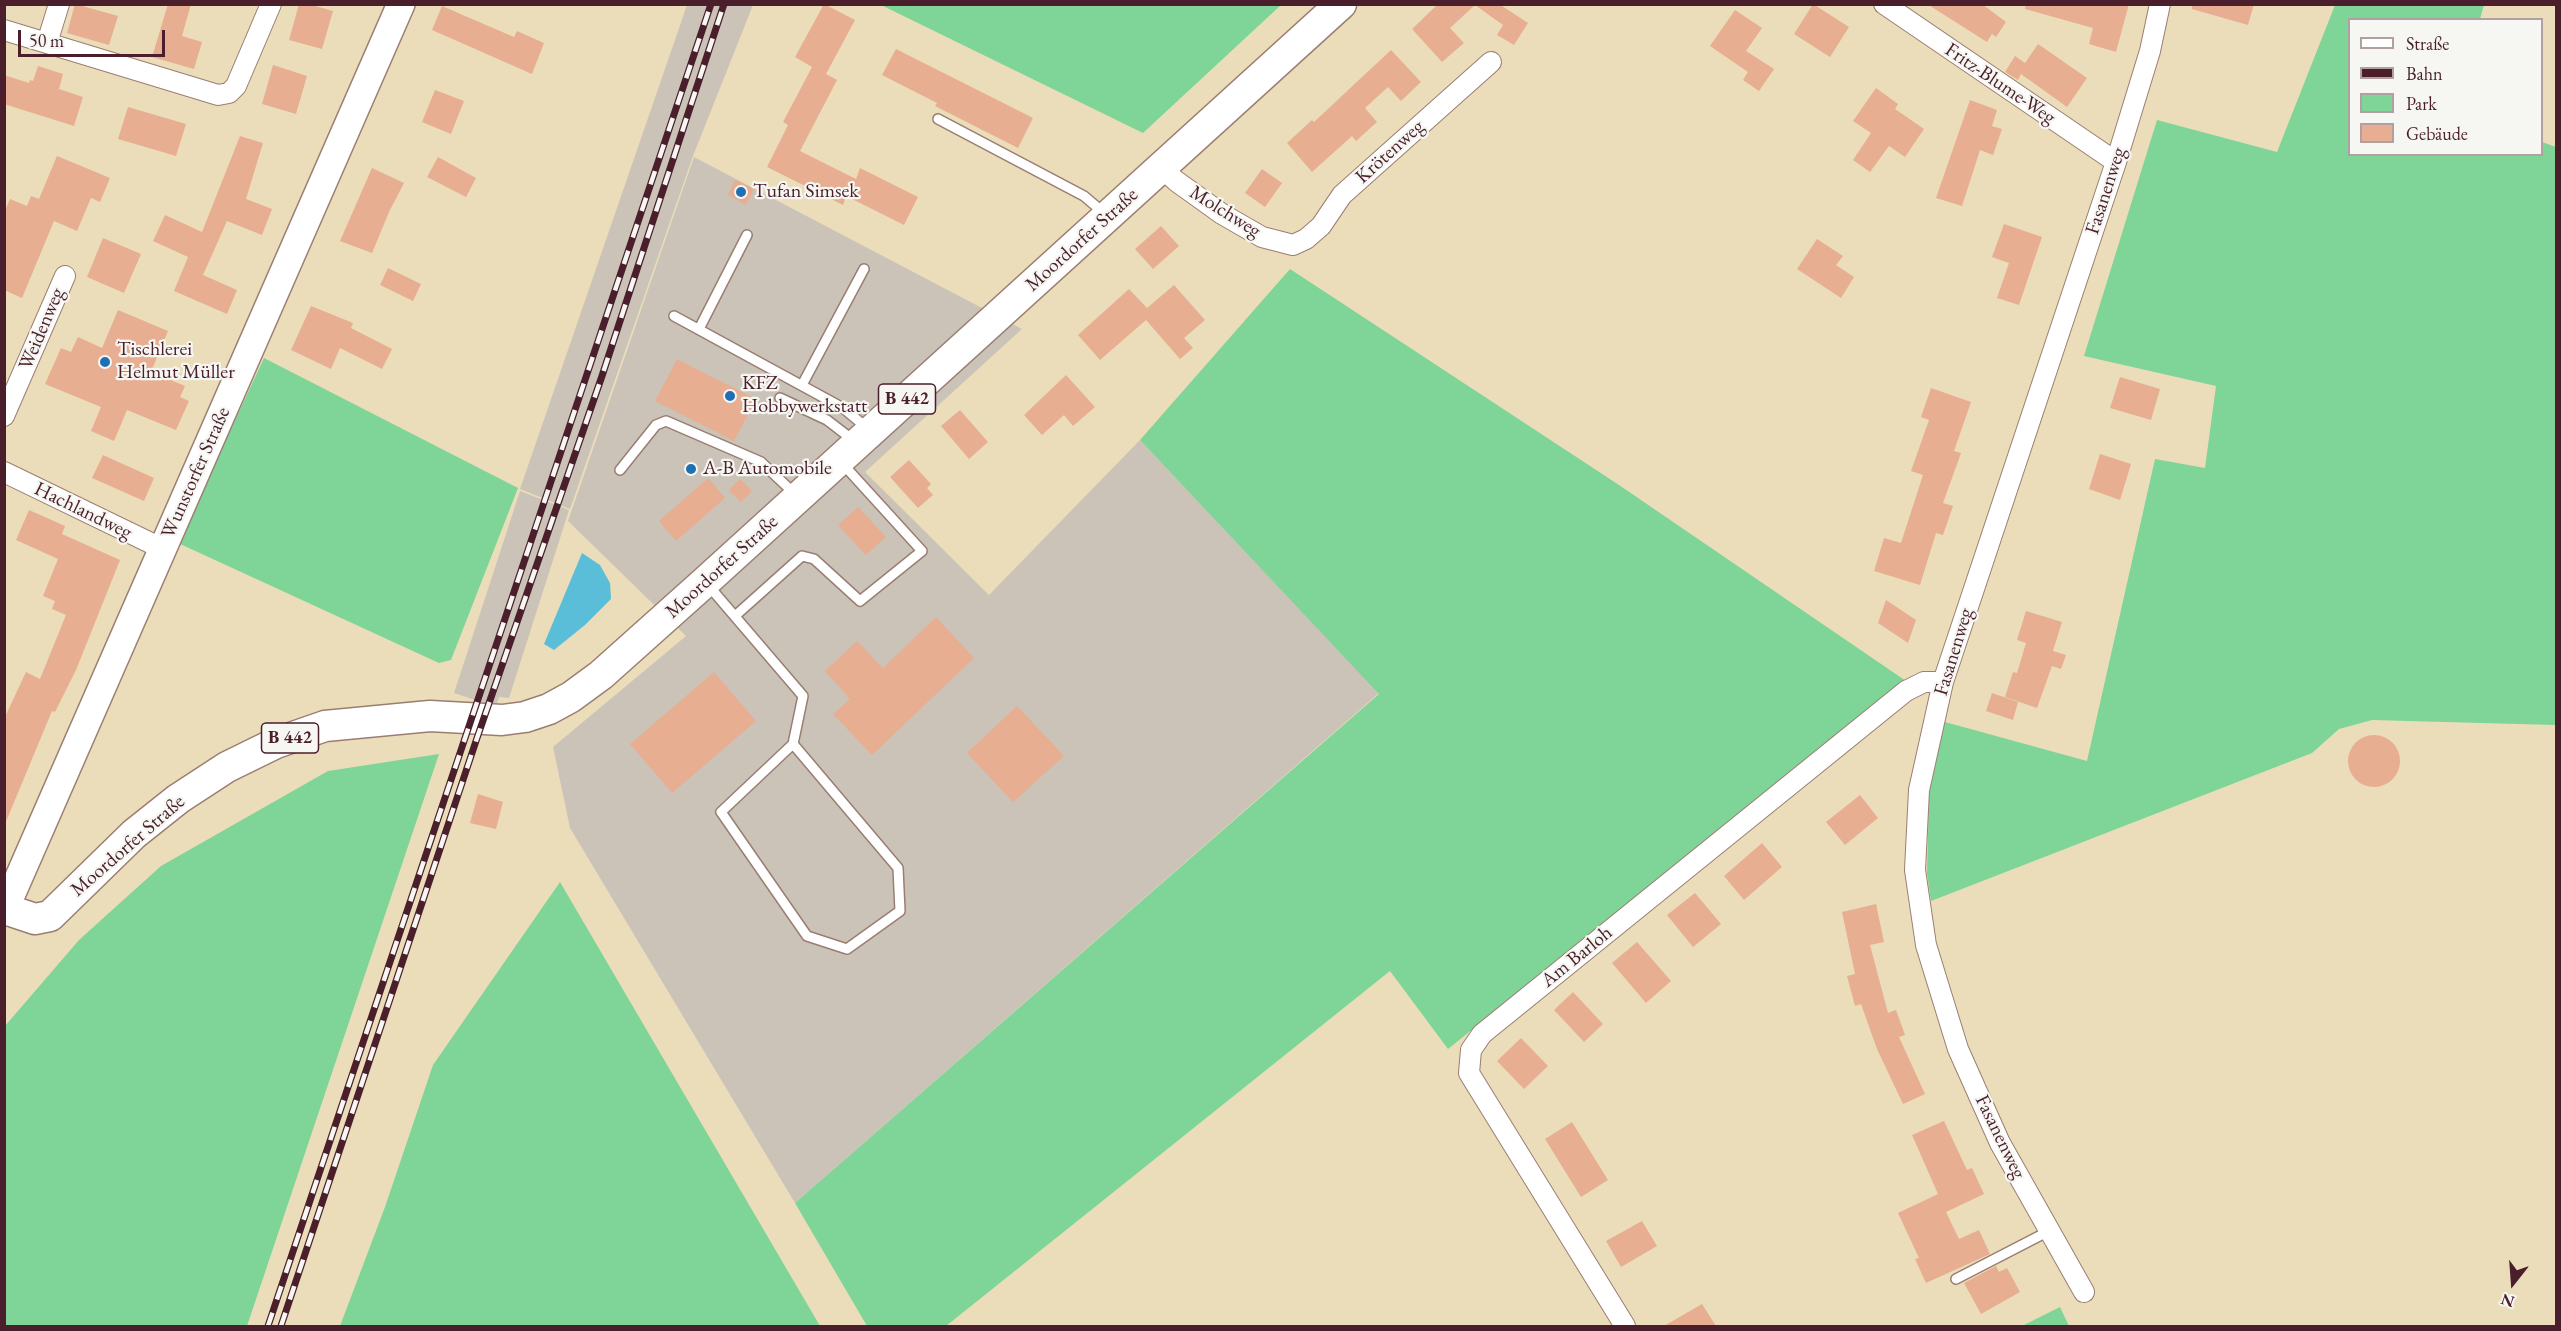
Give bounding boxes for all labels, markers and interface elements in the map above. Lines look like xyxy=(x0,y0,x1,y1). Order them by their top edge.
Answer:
scale bar xyxy=(21,18,168,56)
legend xyxy=(2348,18,2543,156)
text: 50 m xyxy=(29,29,64,52)
text: Straße xyxy=(2406,32,2449,55)
street label: Fritz-Blume-Weg xyxy=(1940,38,2060,130)
text: Bahn xyxy=(2406,62,2443,85)
text: Park xyxy=(2406,92,2437,115)
street label: Krötenweg xyxy=(1351,115,1429,189)
text: Gebäude xyxy=(2406,122,2468,145)
street label: Fasanenweg xyxy=(2081,144,2131,238)
place label: Tufan Simsek xyxy=(753,180,859,204)
street label: Molchweg xyxy=(1185,181,1265,243)
street label: Moordorfer Straße xyxy=(1021,183,1143,297)
marker: Tufan Simsek xyxy=(734,185,748,199)
street label: Weidenweg xyxy=(14,284,70,374)
place label: Tischlerei Helmut Müller xyxy=(117,338,235,385)
marker: Tischlerei Helmut Müller xyxy=(98,355,112,369)
place label: KFZ Hobbywerkstatt xyxy=(742,372,867,419)
road number: B 442 xyxy=(878,384,936,414)
marker: KFZ Hobbywerkstatt xyxy=(723,389,737,403)
street label: Wunstorfer Straße xyxy=(156,404,236,542)
place label: A-B Automobile xyxy=(703,457,832,481)
marker: A-B Automobile xyxy=(684,462,698,476)
street label: Hachlandweg xyxy=(30,477,136,545)
street label: Moordorfer Straße xyxy=(661,510,783,624)
street label: Fasanenweg xyxy=(1929,605,1979,699)
road number: B 442 xyxy=(262,723,318,753)
street label: Moordorfer Straße xyxy=(66,790,190,902)
street label: Am Barloh xyxy=(1537,921,1617,993)
street label: Fasanenweg xyxy=(1969,1091,2031,1183)
north arrow xyxy=(2483,1253,2543,1313)
text: N xyxy=(2498,1289,2517,1313)

